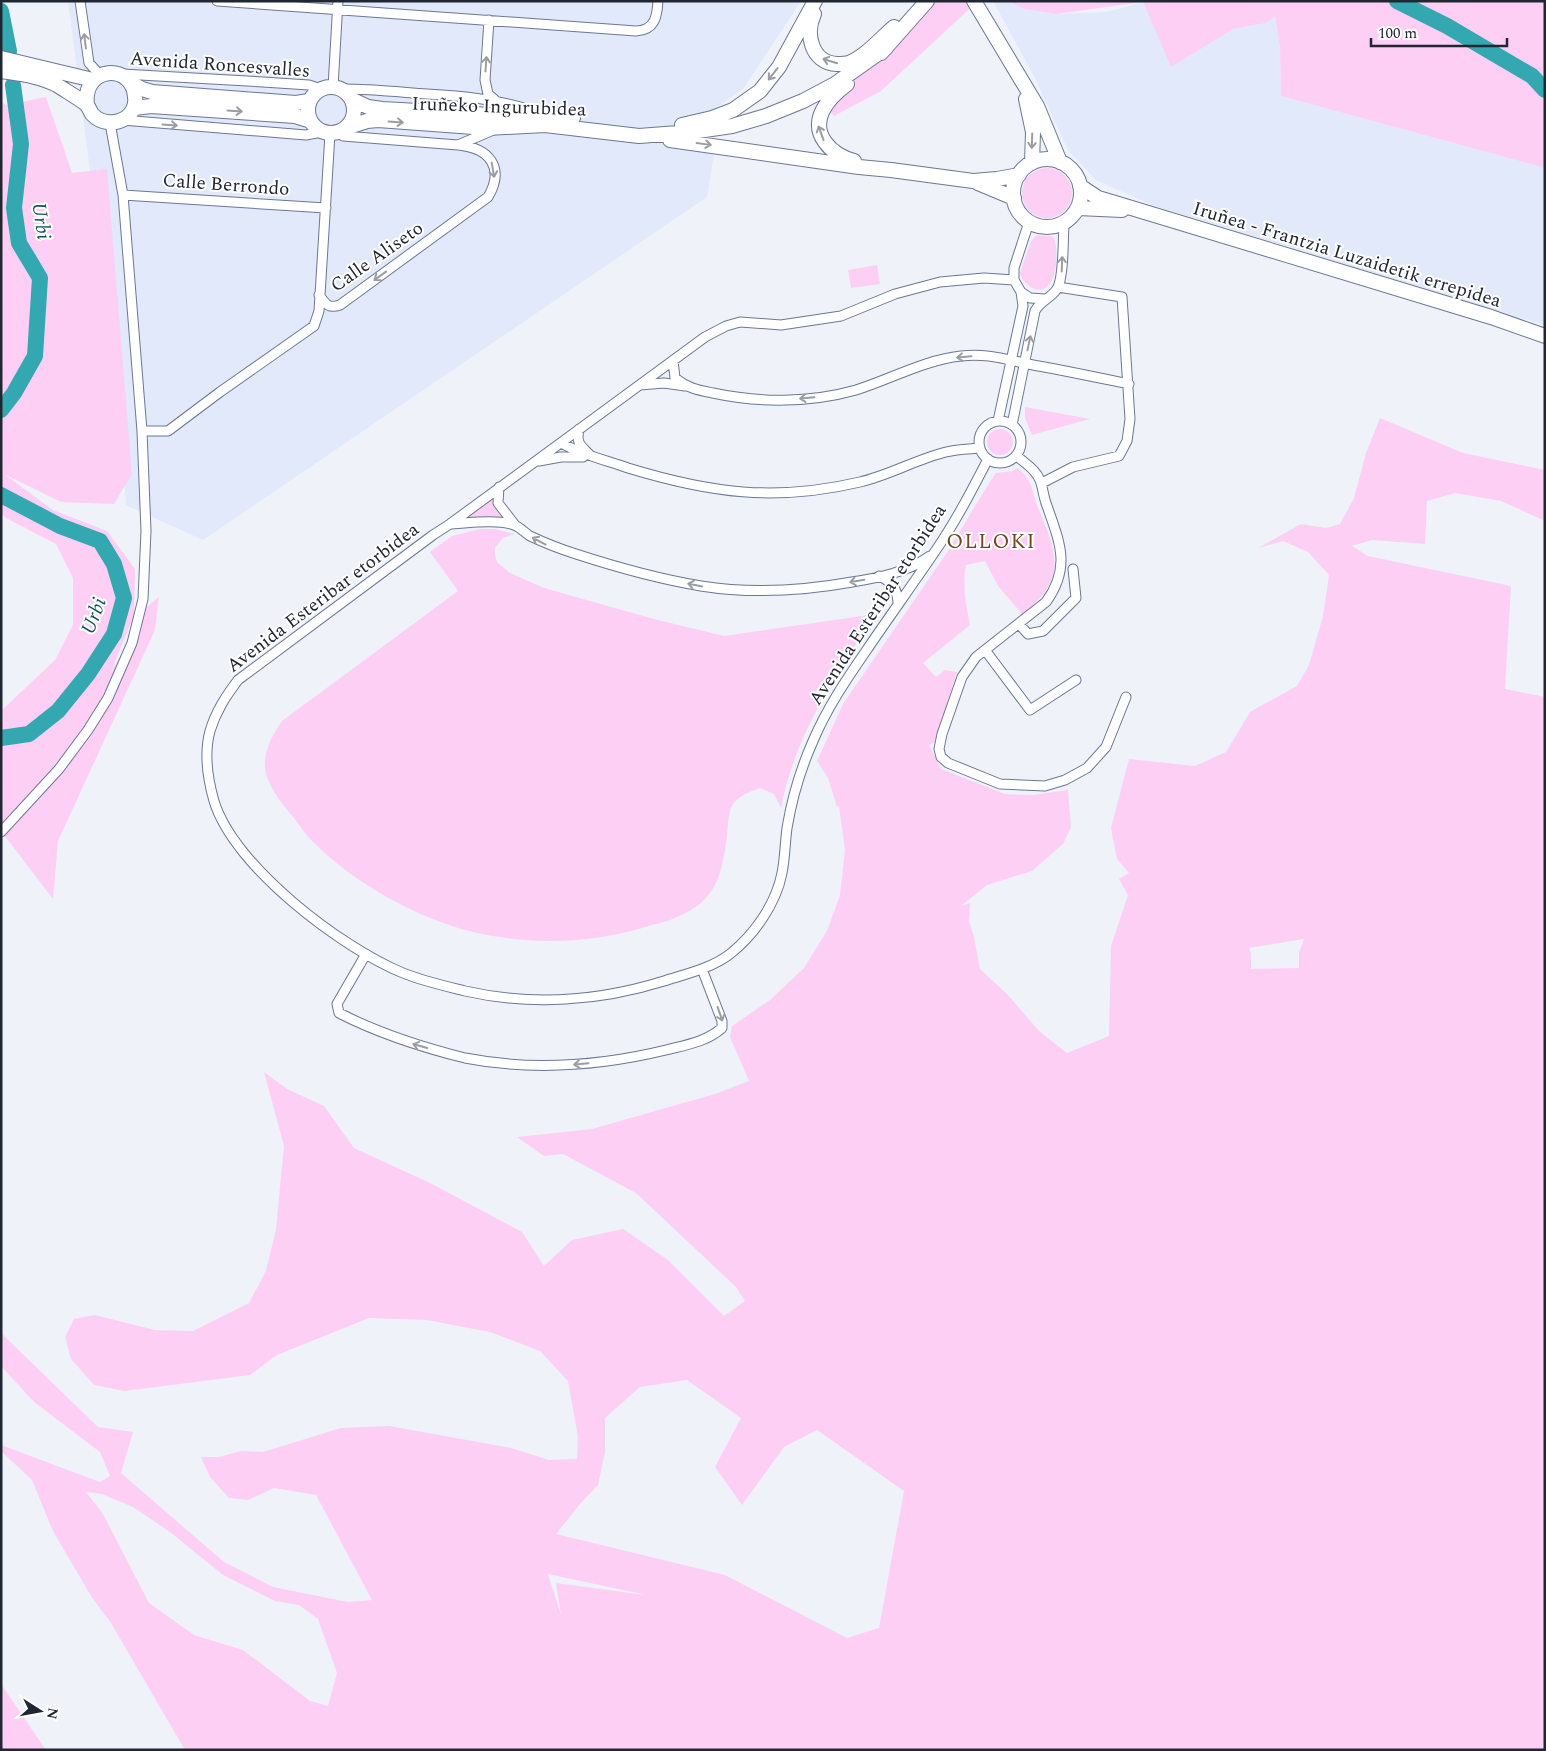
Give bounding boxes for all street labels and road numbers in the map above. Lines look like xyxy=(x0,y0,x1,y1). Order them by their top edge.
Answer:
street label: Avenida Roncesvalles xyxy=(129,44,311,86)
street label: Iruñeko Ingurubidea xyxy=(411,89,587,125)
street label: Calle Berrondo xyxy=(161,166,291,204)
street label: Iruñea - Frantzia Luzaidetik errepidea xyxy=(1189,194,1506,316)
street label: Calle Aliseto xyxy=(324,214,430,300)
street label: Avenida Esteribar etorbidea xyxy=(802,498,955,711)
street label: Avenida Esteribar etorbidea xyxy=(220,515,426,680)

